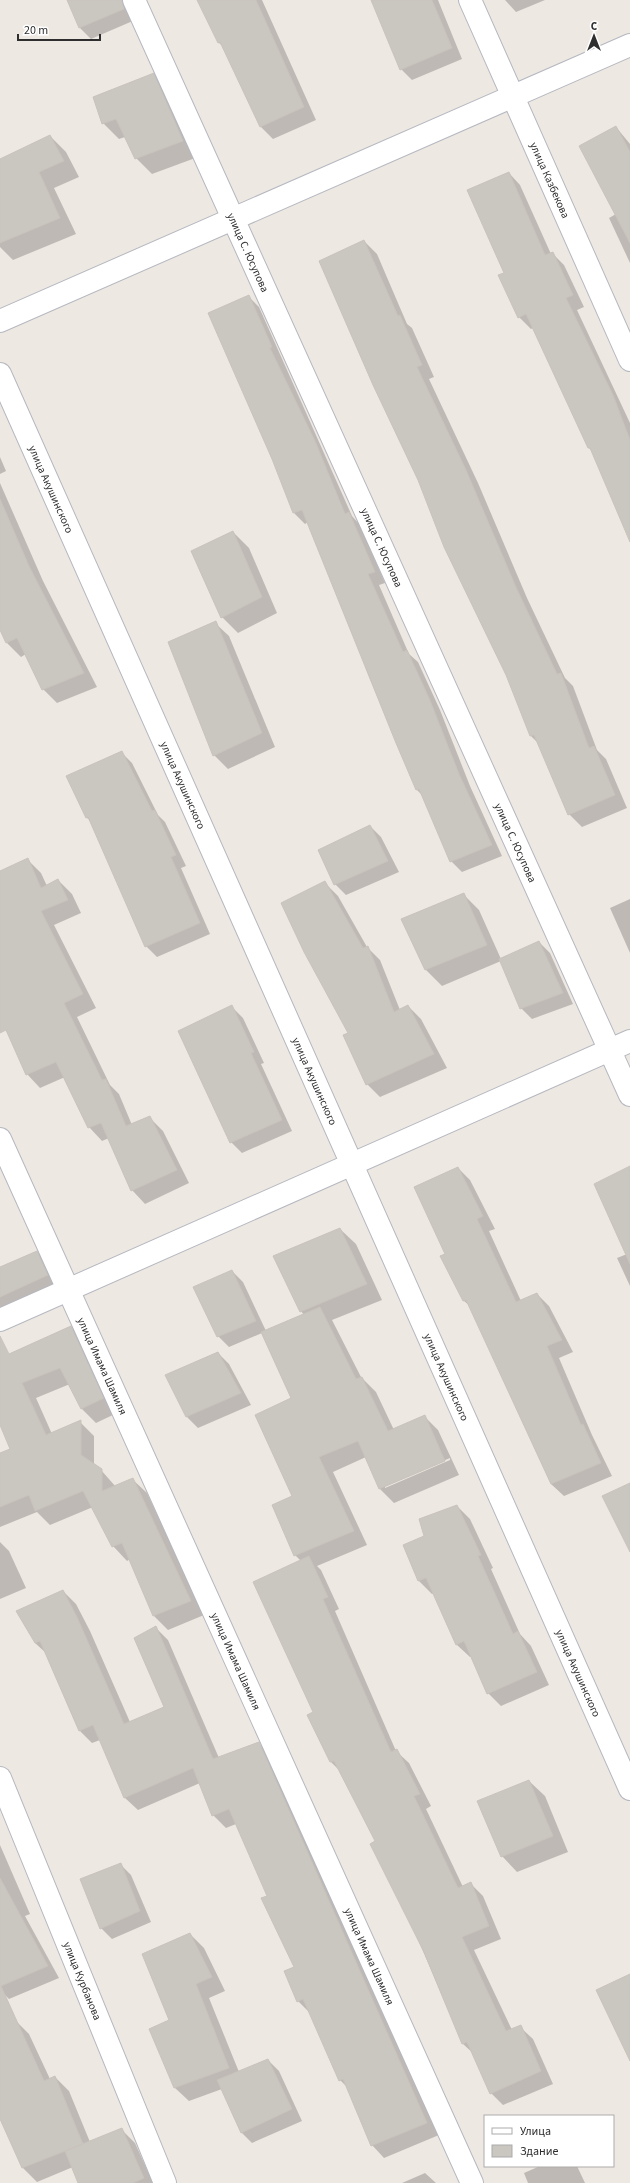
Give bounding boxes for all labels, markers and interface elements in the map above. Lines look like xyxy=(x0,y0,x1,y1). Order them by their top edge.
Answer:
scale bar xyxy=(18,16,100,42)
north arrow xyxy=(574,16,614,56)
text: С xyxy=(591,19,598,34)
text: 20 m xyxy=(24,22,48,39)
street label: улица Казбекова xyxy=(527,140,573,220)
street label: улица С. Юсупова xyxy=(224,210,273,294)
street label: улица Акушинского xyxy=(25,443,77,535)
street label: улица С. Юсупова xyxy=(357,505,406,590)
street label: улица Акушинского xyxy=(157,739,209,831)
street label: улица С. Юсупова xyxy=(491,800,540,885)
street label: улица Акушинского xyxy=(289,1035,341,1127)
street label: улица Имама Шамиля xyxy=(74,1315,131,1417)
street label: улица Акушинского xyxy=(421,1331,473,1423)
street label: улица Имама Шамиля xyxy=(207,1610,265,1712)
street label: улица Акушинского xyxy=(552,1627,604,1719)
street label: улица Имама Шамиля xyxy=(341,1905,398,2007)
street label: улица Курбанова xyxy=(60,1939,105,2022)
legend xyxy=(484,2115,614,2167)
text: Улица xyxy=(520,2123,551,2140)
text: Здание xyxy=(520,2143,559,2160)

